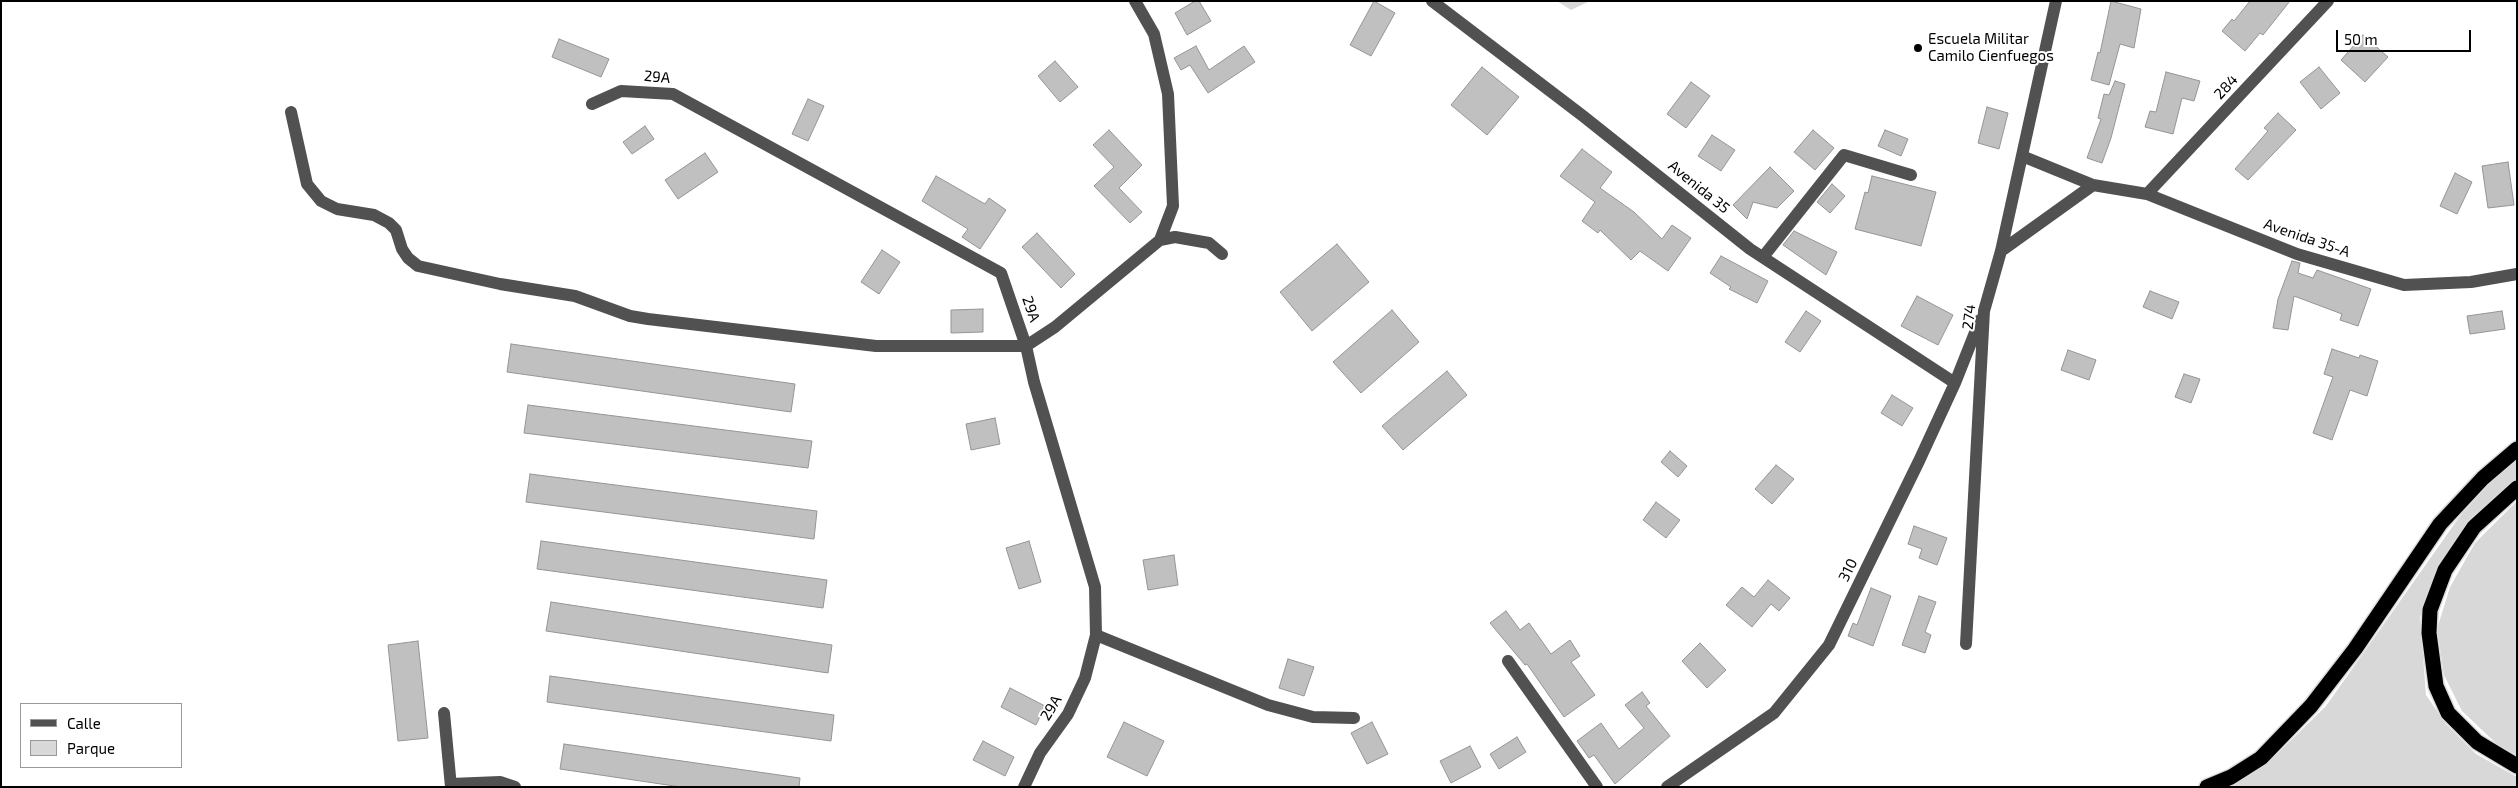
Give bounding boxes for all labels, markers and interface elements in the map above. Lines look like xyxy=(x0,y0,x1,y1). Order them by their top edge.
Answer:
scale bar xyxy=(2338,20,2473,52)
place label: Escuela Militar Camilo Cienfuegos xyxy=(1928,30,2054,65)
text: 50 m xyxy=(2344,30,2378,48)
marker: Escuela Militar Camilo Cienfuegos xyxy=(1912,42,1924,54)
street label: 29A xyxy=(643,67,671,87)
street label: 284 xyxy=(2210,71,2242,103)
street label: Avenida 35 xyxy=(1665,157,1733,217)
street label: Avenida 35-A xyxy=(2262,215,2352,261)
street label: 29A xyxy=(1018,294,1044,324)
street label: 274 xyxy=(1959,303,1979,331)
street label: 310 xyxy=(1835,556,1861,584)
street label: 29A xyxy=(1037,692,1065,724)
legend xyxy=(20,703,182,768)
text: Calle xyxy=(67,714,101,732)
text: Parque xyxy=(67,739,115,757)

